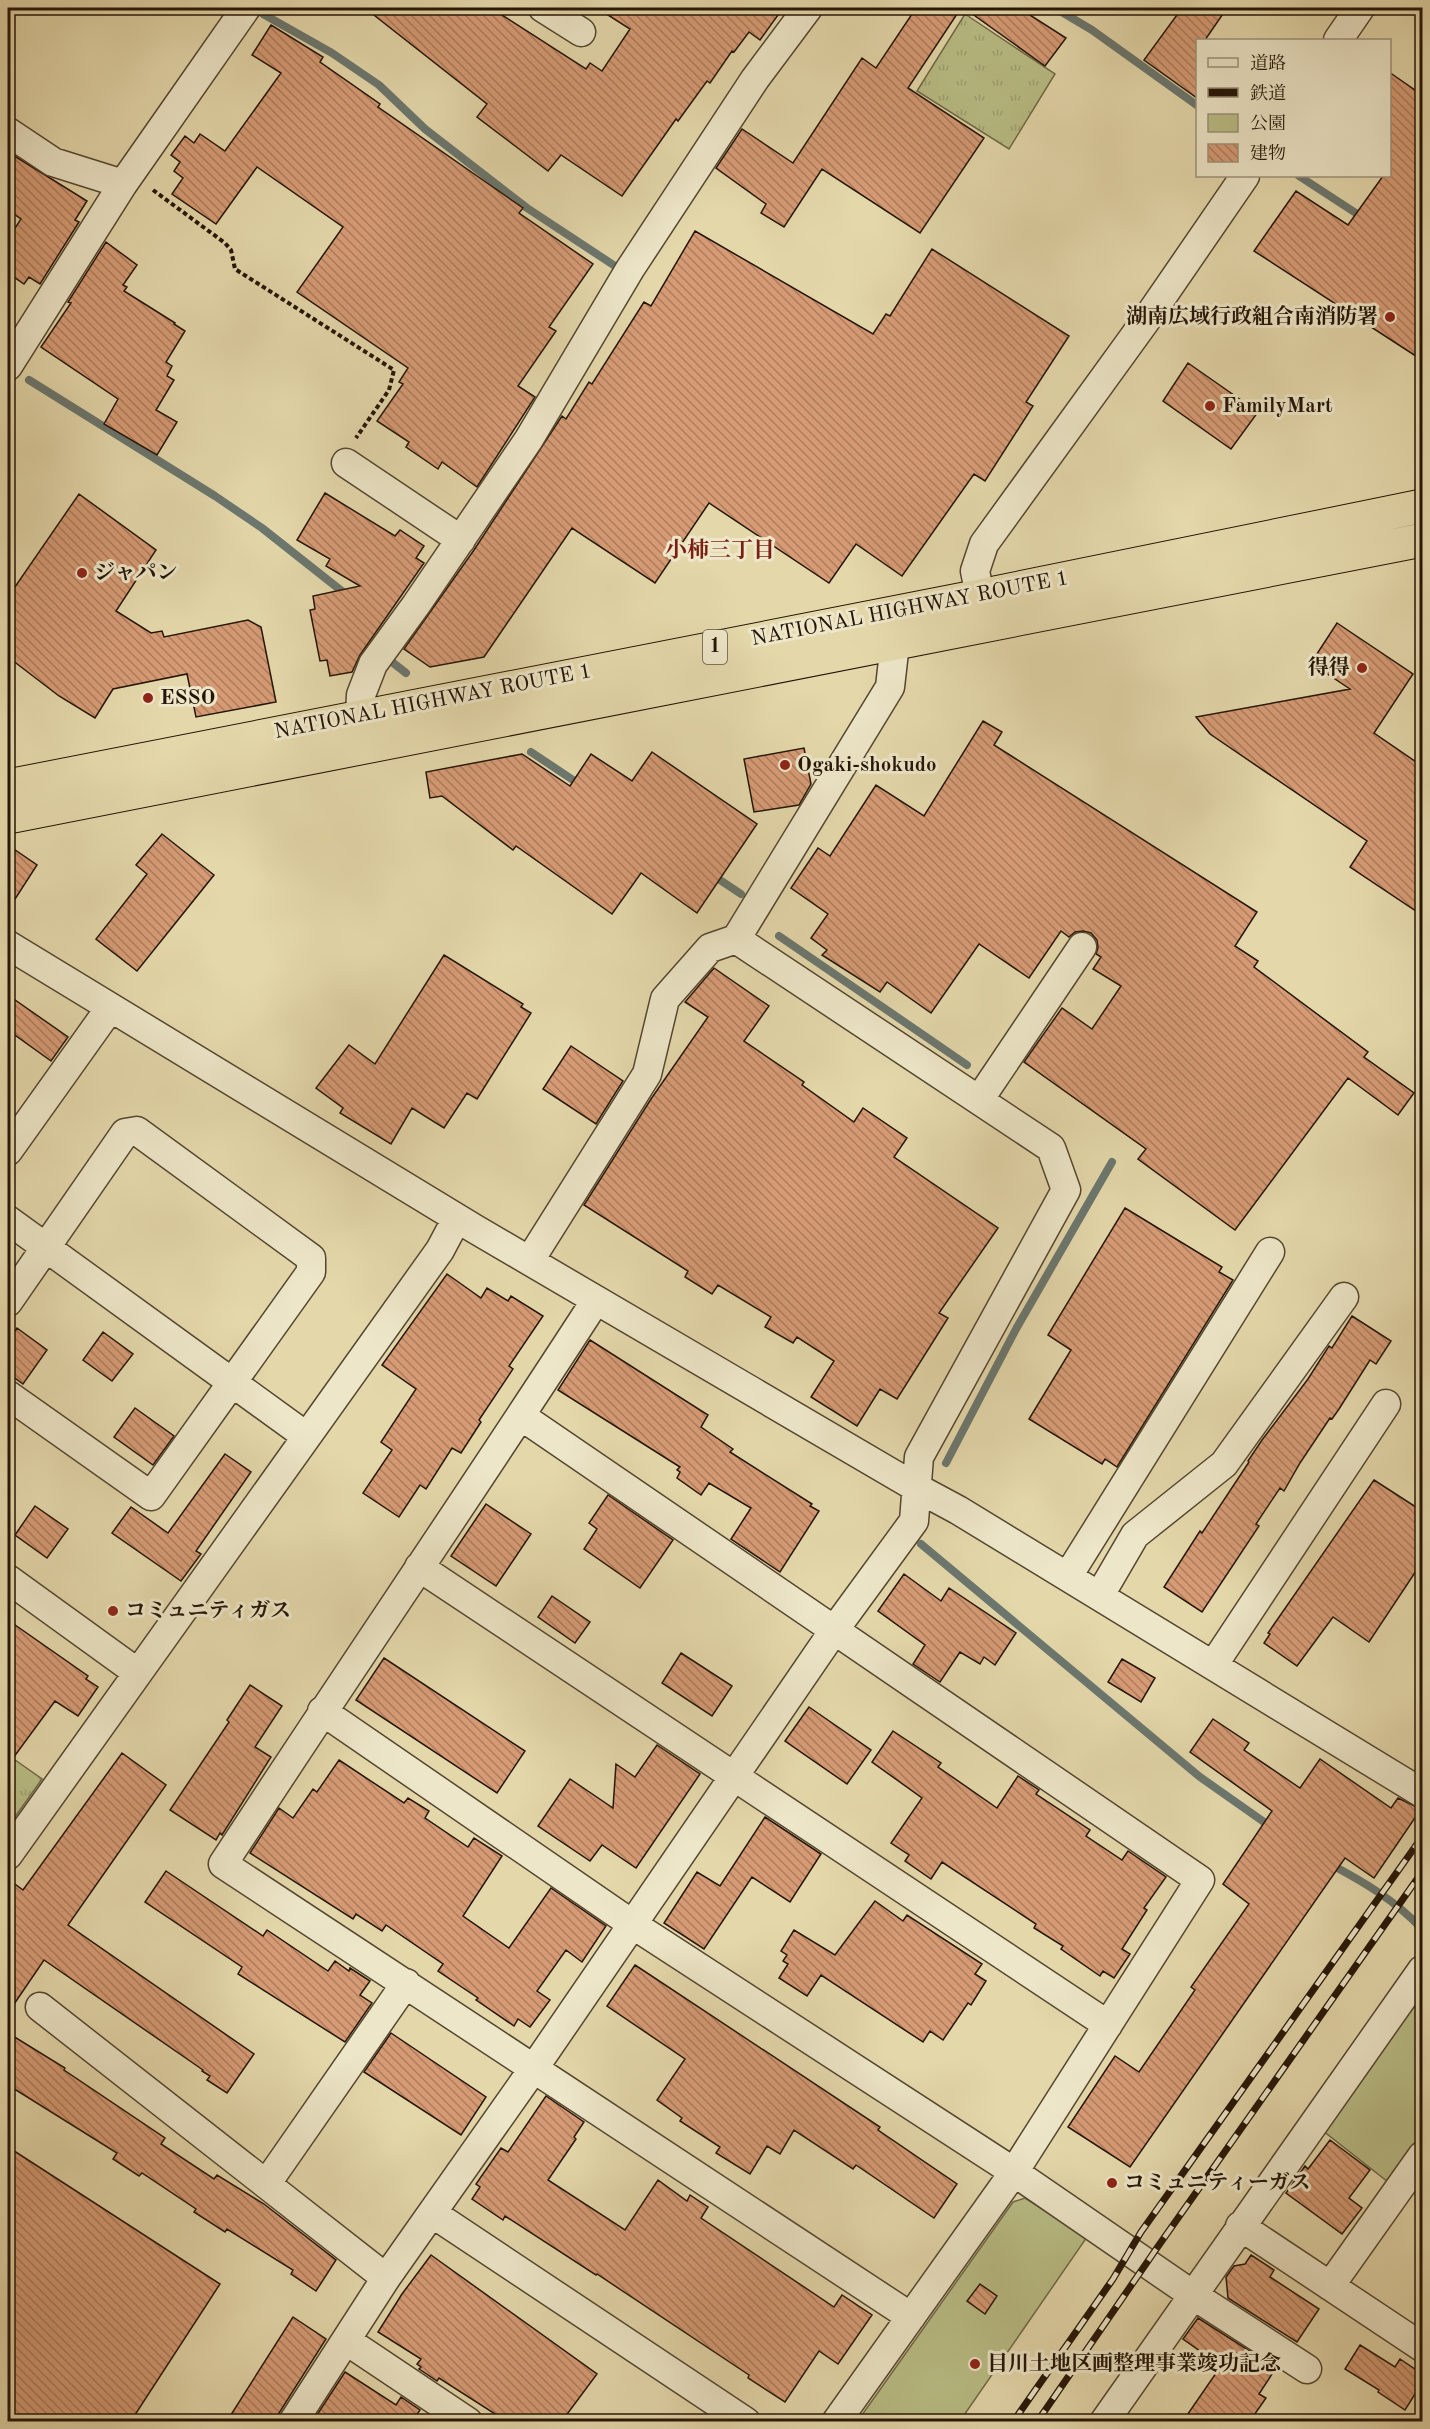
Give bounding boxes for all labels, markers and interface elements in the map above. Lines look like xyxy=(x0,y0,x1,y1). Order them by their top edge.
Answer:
legend xyxy=(1196,39,1391,177)
text: 道路 xyxy=(1250,53,1286,73)
text: 鉄道 xyxy=(1250,83,1286,103)
text: 公園 xyxy=(1250,114,1286,133)
text: 建物 xyxy=(1250,143,1286,163)
place label: 湖南広域行政組合南消防署 xyxy=(1126,305,1378,328)
marker: 湖南広域行政組合南消防署 xyxy=(1383,310,1397,324)
place label: FamilyMart xyxy=(1222,396,1333,417)
marker: FamilyMart xyxy=(1203,399,1217,413)
district label: 小柿三丁目 xyxy=(665,538,775,562)
place label: ジャパン xyxy=(94,561,178,584)
marker: ジャパン xyxy=(75,566,89,580)
street label: NATIONAL HIGHWAY ROUTE 1 xyxy=(750,568,1070,650)
road number: 1 xyxy=(703,630,727,664)
place label: 得得 xyxy=(1308,656,1350,679)
street label: NATIONAL HIGHWAY ROUTE 1 xyxy=(273,661,593,743)
marker: 得得 xyxy=(1355,661,1369,675)
place label: ESSO xyxy=(160,688,215,709)
marker: ESSO xyxy=(141,691,155,705)
place label: Ogaki-shokudo xyxy=(797,755,937,776)
marker: Ogaki-shokudo xyxy=(778,758,792,772)
place label: コミュニティガス xyxy=(125,1599,291,1622)
marker: コミュニティガス xyxy=(106,1604,120,1618)
place label: コミュニティーガス xyxy=(1124,2171,1310,2194)
marker: コミュニティーガス xyxy=(1105,2176,1119,2190)
place label: 目川土地区画整理事業竣功記念 xyxy=(987,2352,1281,2375)
marker: 目川土地区画整理事業竣功記念 xyxy=(968,2357,982,2371)

